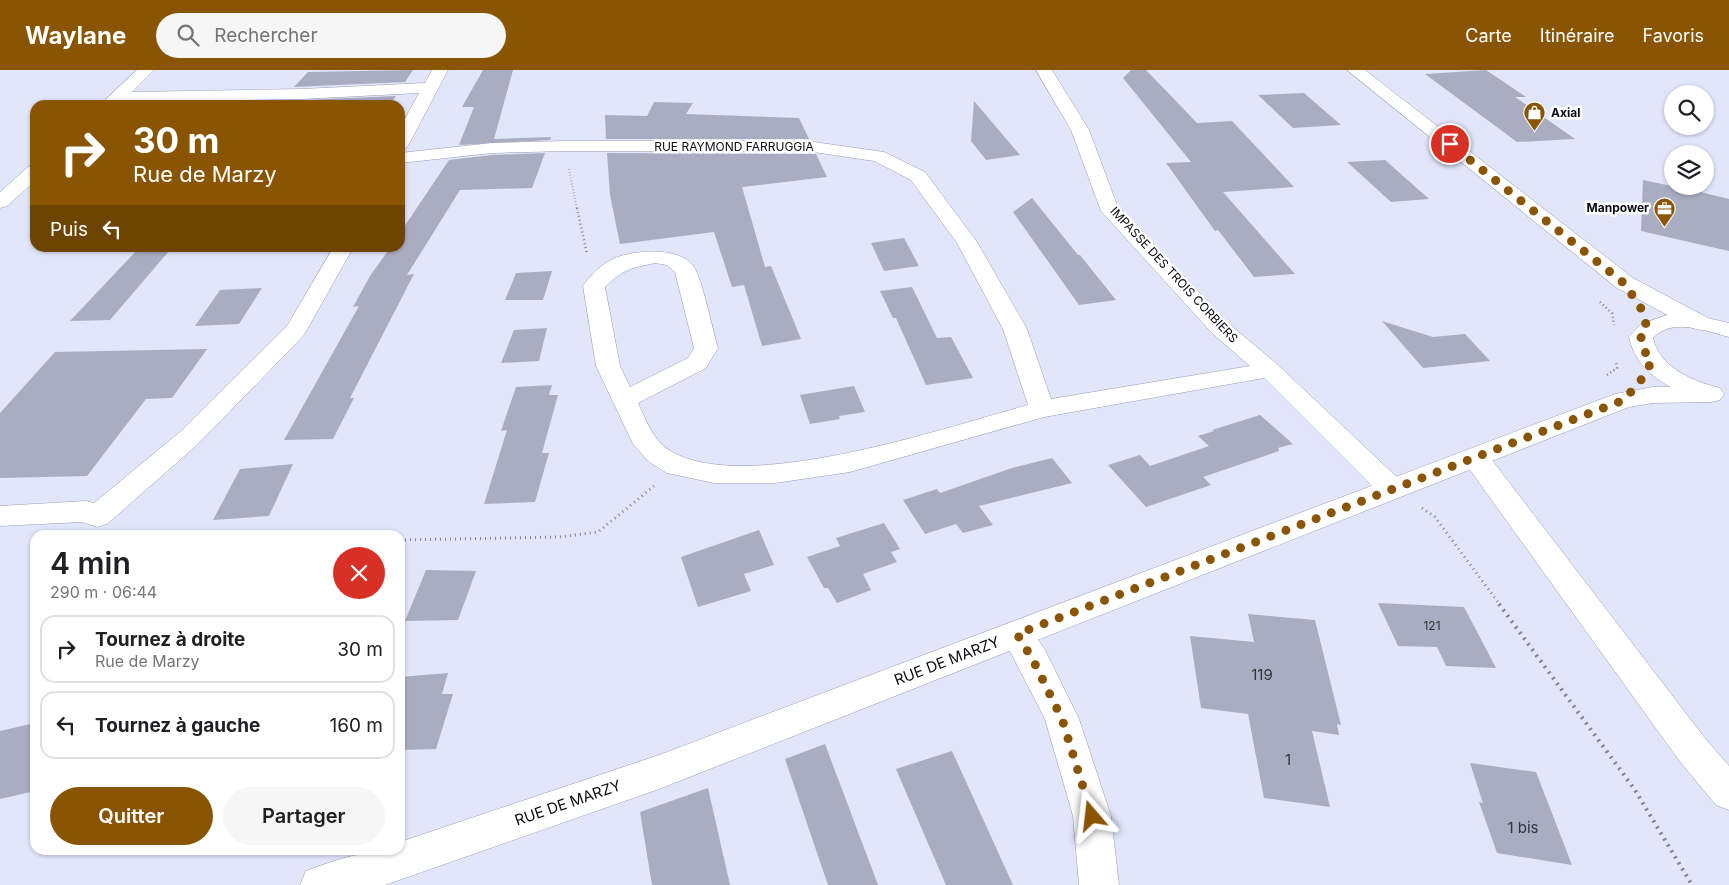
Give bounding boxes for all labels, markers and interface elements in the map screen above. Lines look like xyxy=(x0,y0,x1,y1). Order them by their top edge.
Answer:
search box xyxy=(156,13,506,58)
text: Waylane xyxy=(25,21,126,50)
icon: search xyxy=(174,21,202,49)
text: Rechercher xyxy=(214,24,318,47)
text: Carte xyxy=(1465,25,1512,46)
text: Itinéraire xyxy=(1540,25,1614,46)
text: Favoris xyxy=(1642,25,1704,46)
map controls xyxy=(1664,85,1714,195)
button: search xyxy=(1664,85,1714,135)
shop icon: Axial xyxy=(1523,101,1547,132)
place label: Axial xyxy=(1551,105,1580,120)
text: 30 m xyxy=(133,119,219,161)
icon: right xyxy=(50,120,115,185)
pin xyxy=(1429,123,1471,165)
icon: arrive xyxy=(1436,130,1464,158)
street label: RUE RAYMOND FARRUGGIA xyxy=(654,139,814,154)
button: layers xyxy=(1664,145,1714,195)
text: Rue de Marzy xyxy=(133,161,277,187)
office icon: Manpower xyxy=(1653,196,1677,227)
place label: Manpower xyxy=(1587,200,1649,215)
street label: IMPASSE DES TROIS CORBIERS xyxy=(1107,204,1242,346)
icon: left xyxy=(98,215,126,243)
text: Puis xyxy=(50,218,88,241)
text: 4 min xyxy=(50,545,131,581)
button: close xyxy=(333,547,385,599)
text: 290 m · 06:44 xyxy=(50,582,157,602)
house number: 121 xyxy=(1423,618,1441,633)
text: Tournez à droite xyxy=(95,628,245,651)
street label: RUE DE MARZY xyxy=(891,632,1002,689)
icon: right xyxy=(52,635,80,663)
text: 30 m xyxy=(337,638,383,661)
text: Rue de Marzy xyxy=(95,651,200,671)
house number: 119 xyxy=(1251,665,1273,684)
icon: left xyxy=(52,711,80,739)
text: Tournez à gauche xyxy=(95,714,260,737)
text: 160 m xyxy=(330,714,383,737)
house number: 1 xyxy=(1285,750,1291,769)
street label: RUE DE MARZY xyxy=(512,775,624,830)
button: Quitter xyxy=(50,787,213,845)
button: Partager xyxy=(223,787,385,845)
position arrow xyxy=(1065,789,1117,841)
house number: 1 bis xyxy=(1507,818,1539,837)

